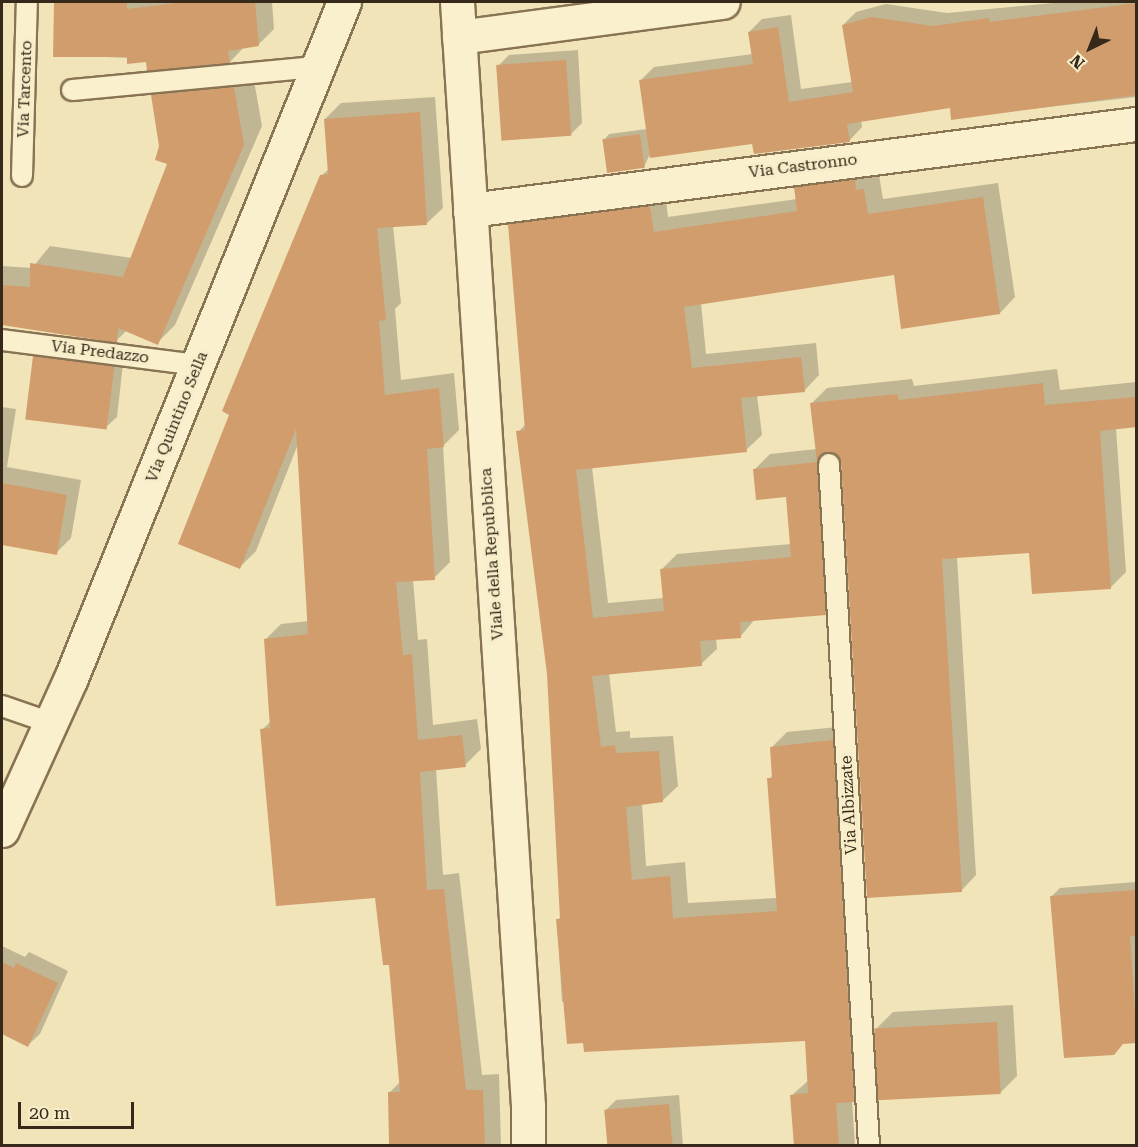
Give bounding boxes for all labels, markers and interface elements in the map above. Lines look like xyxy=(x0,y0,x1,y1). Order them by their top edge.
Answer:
north arrow xyxy=(1060,18,1120,78)
street label: Via Tarcento xyxy=(14,40,36,138)
text: N xyxy=(1066,50,1088,73)
street label: Via Castronno xyxy=(748,150,858,182)
street label: Via Predazzo xyxy=(50,336,150,368)
street label: Via Quintino Sella xyxy=(142,349,212,485)
street label: Viale della Repubblica xyxy=(476,467,508,641)
street label: Via Albizzate xyxy=(837,755,861,855)
scale bar xyxy=(21,1090,136,1128)
text: 20 m xyxy=(29,1102,70,1123)

